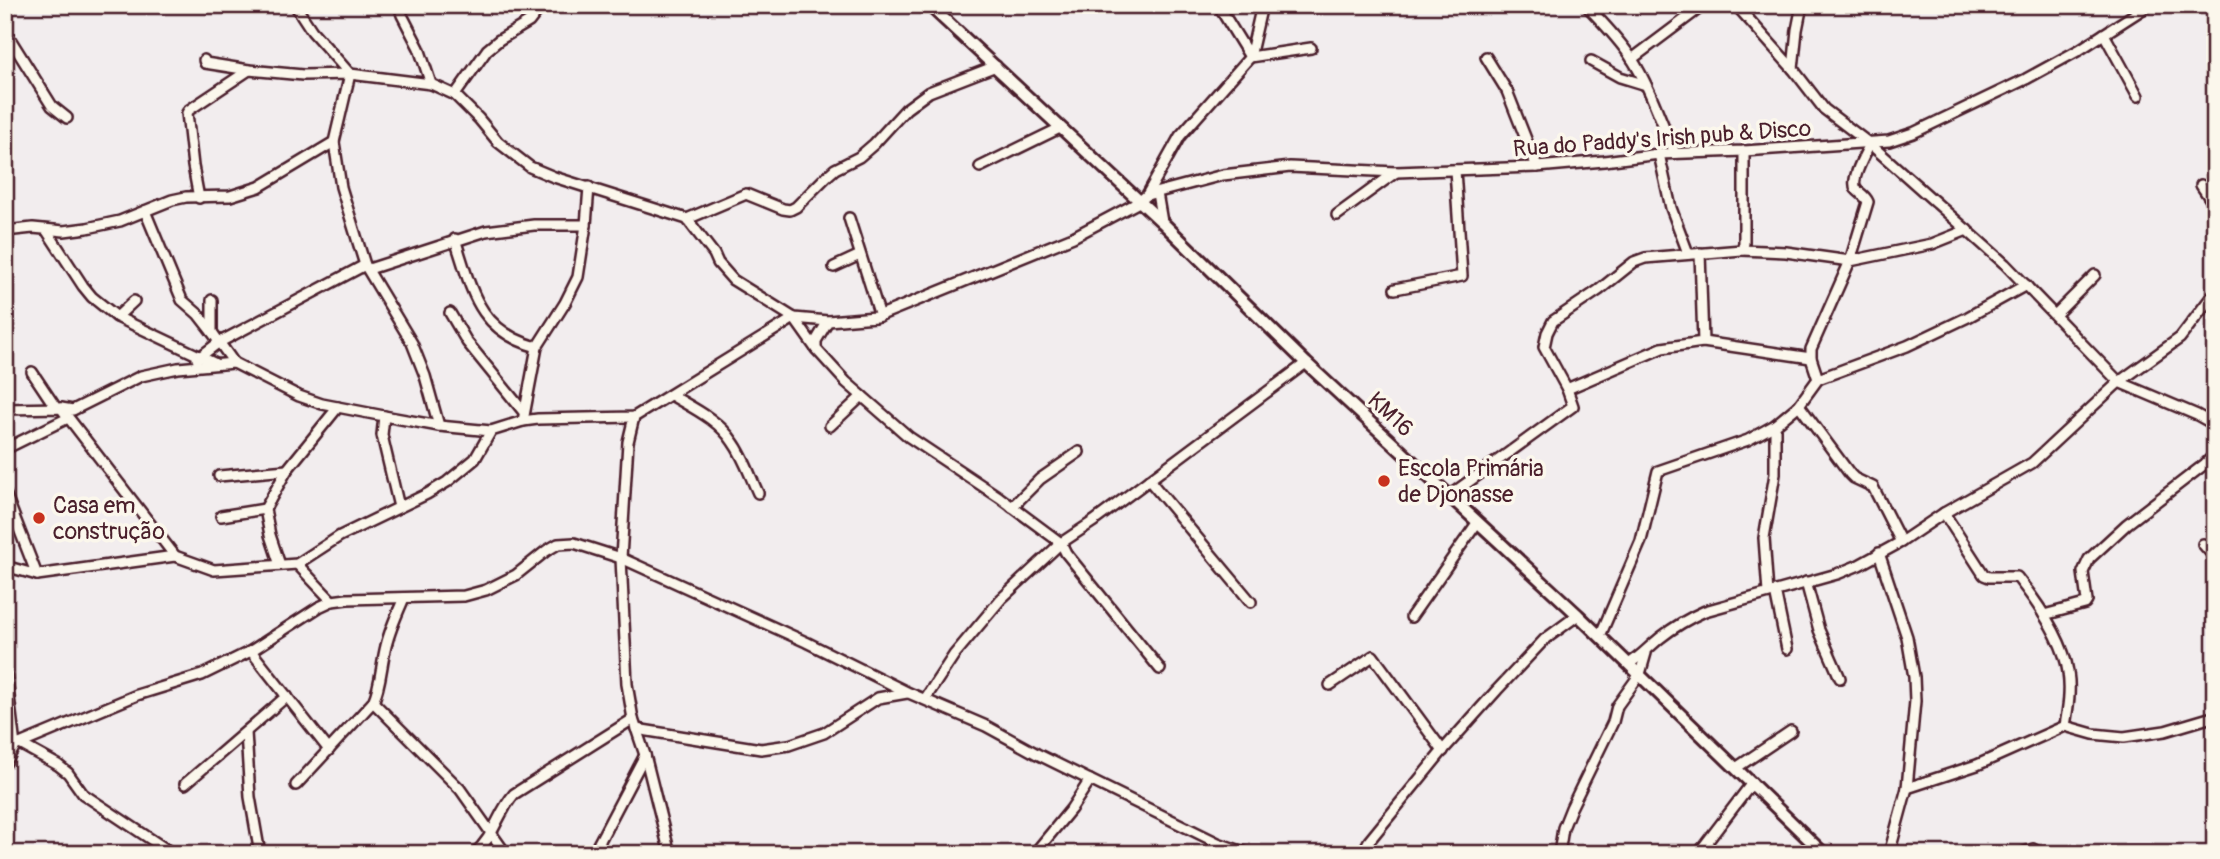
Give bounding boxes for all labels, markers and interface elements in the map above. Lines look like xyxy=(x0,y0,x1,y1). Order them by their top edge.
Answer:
street label: Rua do Paddy's Irish pub & Disco xyxy=(1512,114,1812,163)
street label: KM16 xyxy=(1361,386,1420,443)
place label: Escola Primária de Djonasse xyxy=(1398,454,1544,509)
marker: Escola Primária de Djonasse xyxy=(1376,473,1392,489)
place label: Casa em construção xyxy=(53,491,165,546)
marker: Casa em construção xyxy=(31,510,47,526)

